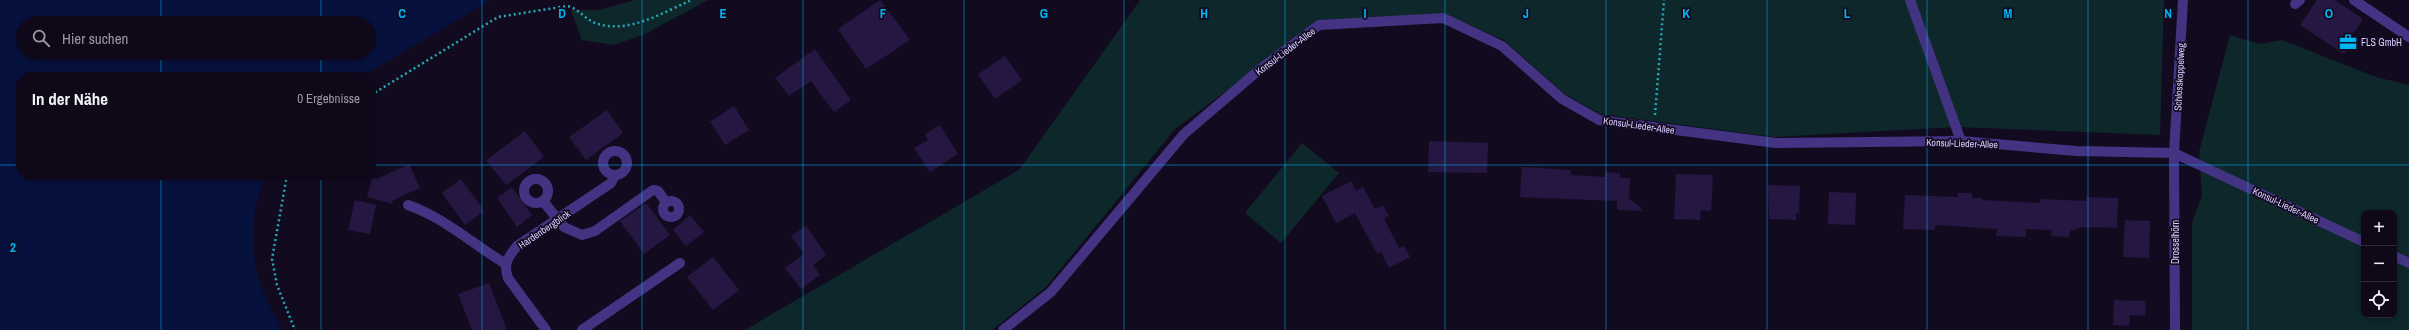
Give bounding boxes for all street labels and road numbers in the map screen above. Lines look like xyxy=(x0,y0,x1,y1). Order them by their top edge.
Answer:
street label: Konsul-Lieder-Allee xyxy=(1253,24,1318,78)
street label: Schlosskoppelweg xyxy=(2171,42,2188,111)
street label: Konsul-Lieder-Allee xyxy=(1602,114,1676,137)
street label: Konsul-Lieder-Allee xyxy=(1926,136,1999,151)
street label: Konsul-Lieder-Allee xyxy=(2250,184,2322,227)
street label: Hardenbergblick xyxy=(516,207,574,252)
street label: Drosselhörn xyxy=(2169,220,2182,264)

